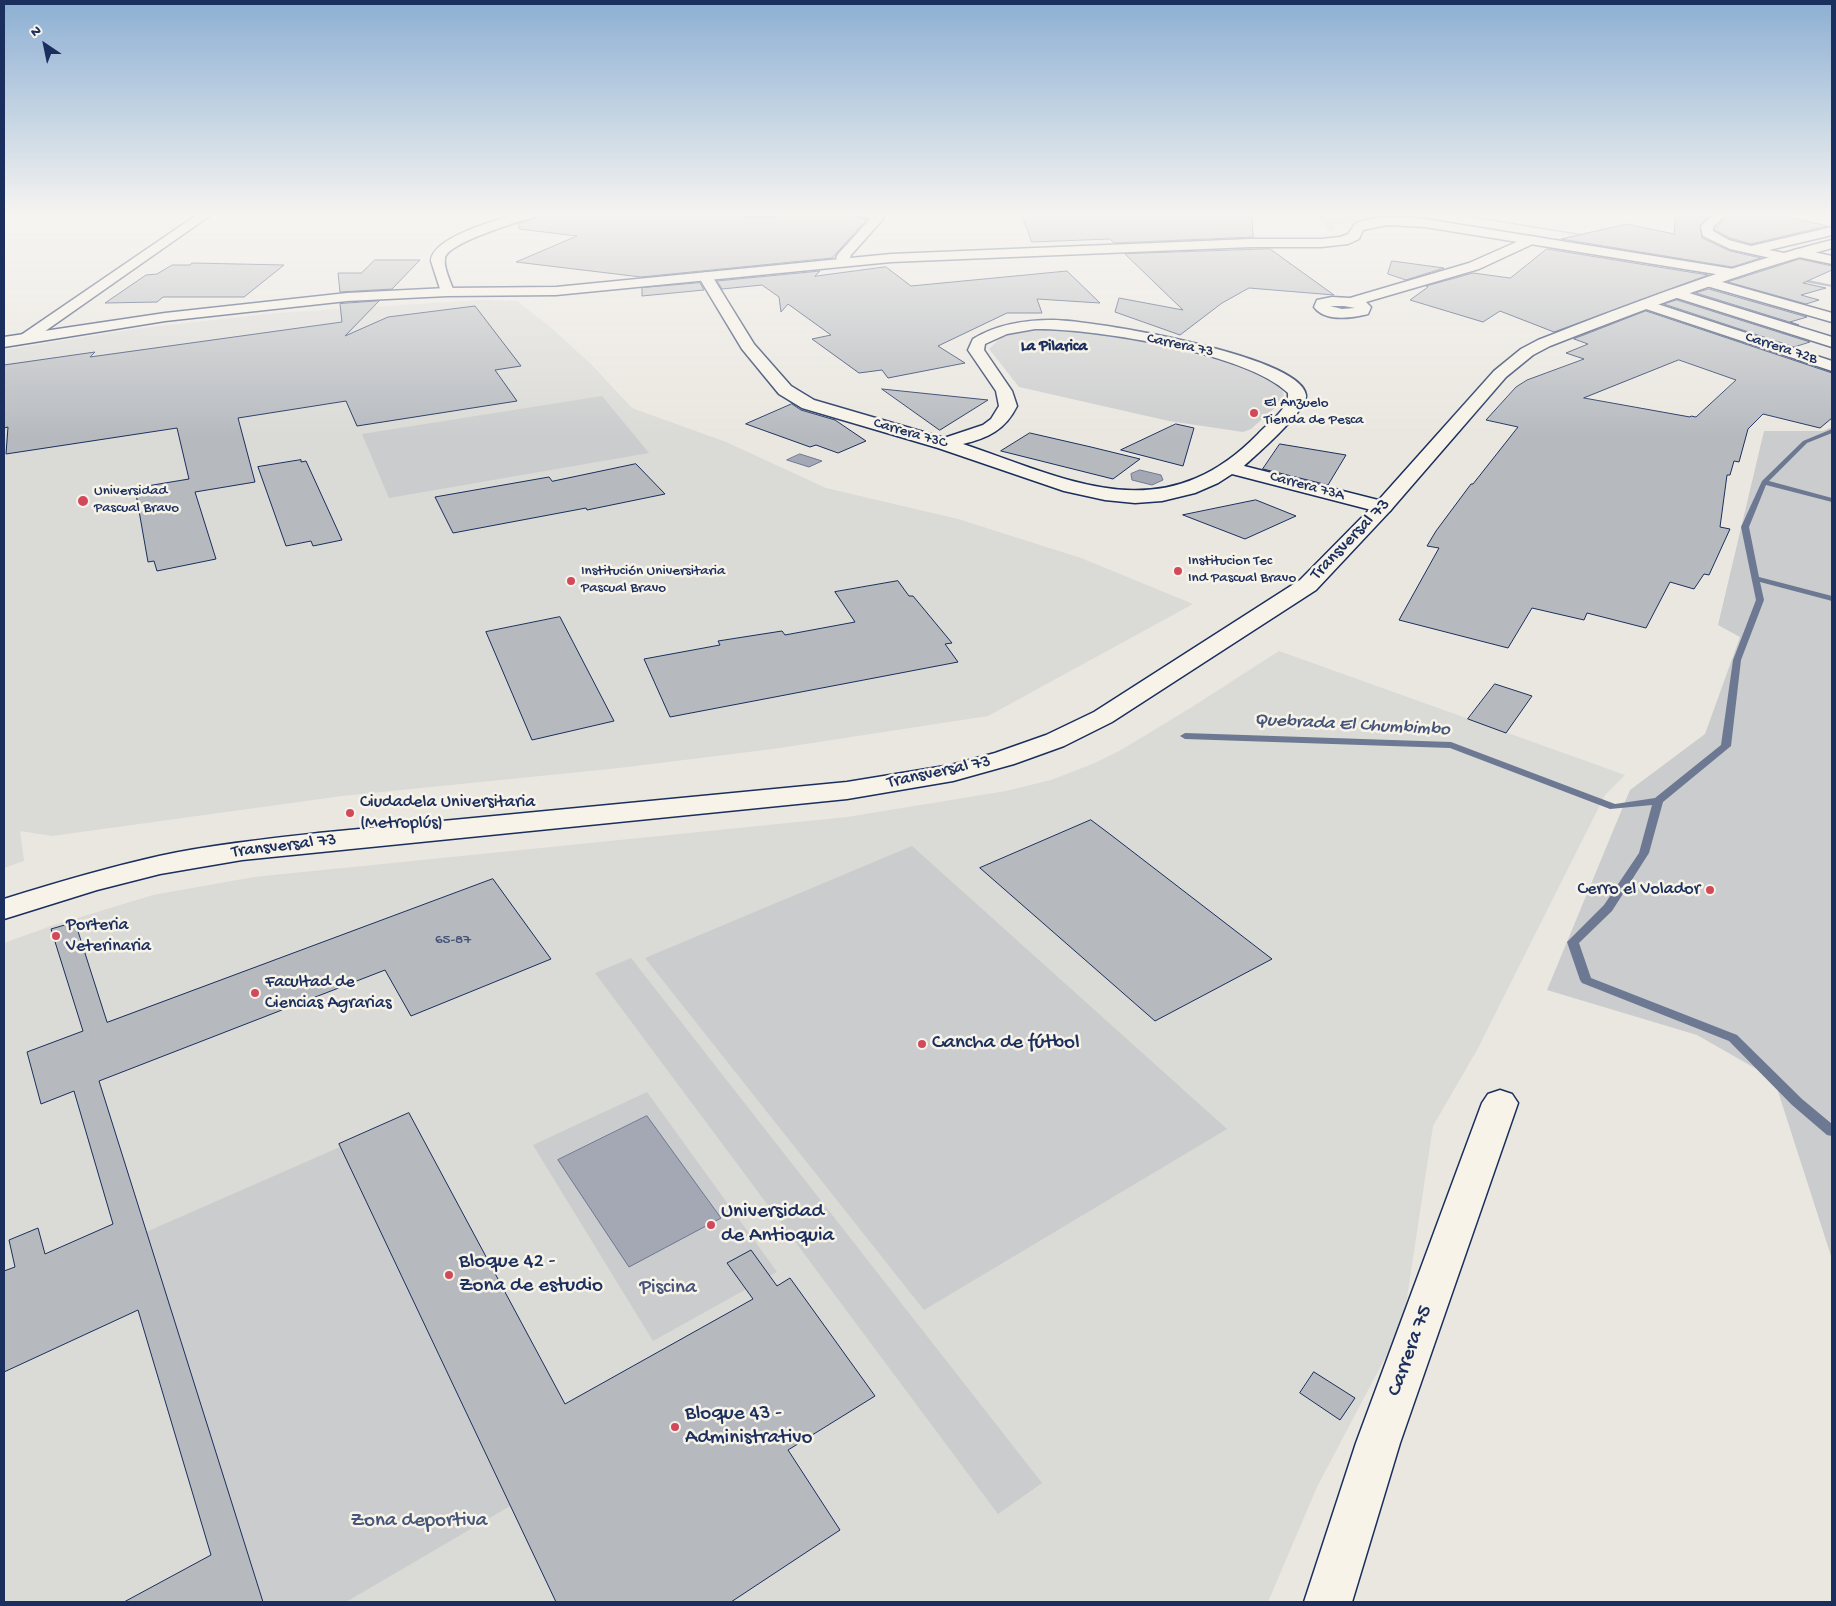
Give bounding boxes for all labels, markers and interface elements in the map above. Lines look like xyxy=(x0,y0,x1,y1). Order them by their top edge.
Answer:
north arrow xyxy=(20,20,70,70)
text: N xyxy=(28,23,45,42)
street label: Carrera 72B xyxy=(1743,329,1819,369)
street label: Carrera 73 xyxy=(1145,330,1215,362)
district label: La Pilarica xyxy=(1021,338,1087,358)
place label: El Anzuelo Tienda de Pesca xyxy=(1264,395,1364,430)
marker: El Anzuelo Tienda de Pesca xyxy=(1248,407,1260,419)
street label: Carrera 73C xyxy=(871,415,949,453)
street label: Carrera 73A xyxy=(1268,468,1346,506)
place label: Universidad Pascual Bravo xyxy=(94,483,179,518)
marker: Universidad Pascual Bravo xyxy=(76,494,90,508)
street label: Transversal 73 xyxy=(1307,495,1395,585)
place label: Institucion Tec Ind Pascual Bravo xyxy=(1188,553,1296,588)
place label: Institución Universitaria Pascual Bravo xyxy=(581,563,725,598)
marker: Institucion Tec Ind Pascual Bravo xyxy=(1172,565,1184,577)
marker: Institución Universitaria Pascual Bravo xyxy=(565,575,577,587)
water label: Quebrada El Chumbimbo xyxy=(1254,709,1450,743)
street label: Transversal 73 xyxy=(885,751,993,795)
place label: Ciudadela Universitaria (Metroplús) xyxy=(360,792,535,834)
marker: Ciudadela Universitaria (Metroplús) xyxy=(344,807,356,819)
street label: Transversal 73 xyxy=(230,830,338,864)
place label: Cerro el Volador xyxy=(1578,879,1700,901)
marker: Cerro el Volador xyxy=(1704,884,1716,896)
place label: Porteria Veterinaria xyxy=(66,915,151,958)
marker: Porteria Veterinaria xyxy=(50,930,62,942)
house number: 65-87 xyxy=(435,932,471,950)
place label: Facultad de Ciencias Agrarias xyxy=(265,972,392,1014)
marker: Facultad de Ciencias Agrarias xyxy=(249,987,261,999)
place label: Cancha de fútbol xyxy=(932,1031,1080,1057)
marker: Cancha de fútbol xyxy=(916,1038,928,1050)
place label: Universidad de Antioquia xyxy=(721,1200,834,1250)
marker: Universidad de Antioquia xyxy=(705,1219,717,1231)
place label: Bloque 42 - Zona de estudio xyxy=(459,1250,603,1300)
marker: Bloque 42 - Zona de estudio xyxy=(443,1269,455,1281)
park label: Piscina xyxy=(639,1276,697,1302)
street label: Carrera 75 xyxy=(1383,1302,1439,1400)
place label: Bloque 43 - Administrativo xyxy=(685,1402,812,1452)
marker: Bloque 43 - Administrativo xyxy=(669,1421,681,1433)
park label: Zona deportiva xyxy=(351,1509,487,1535)

